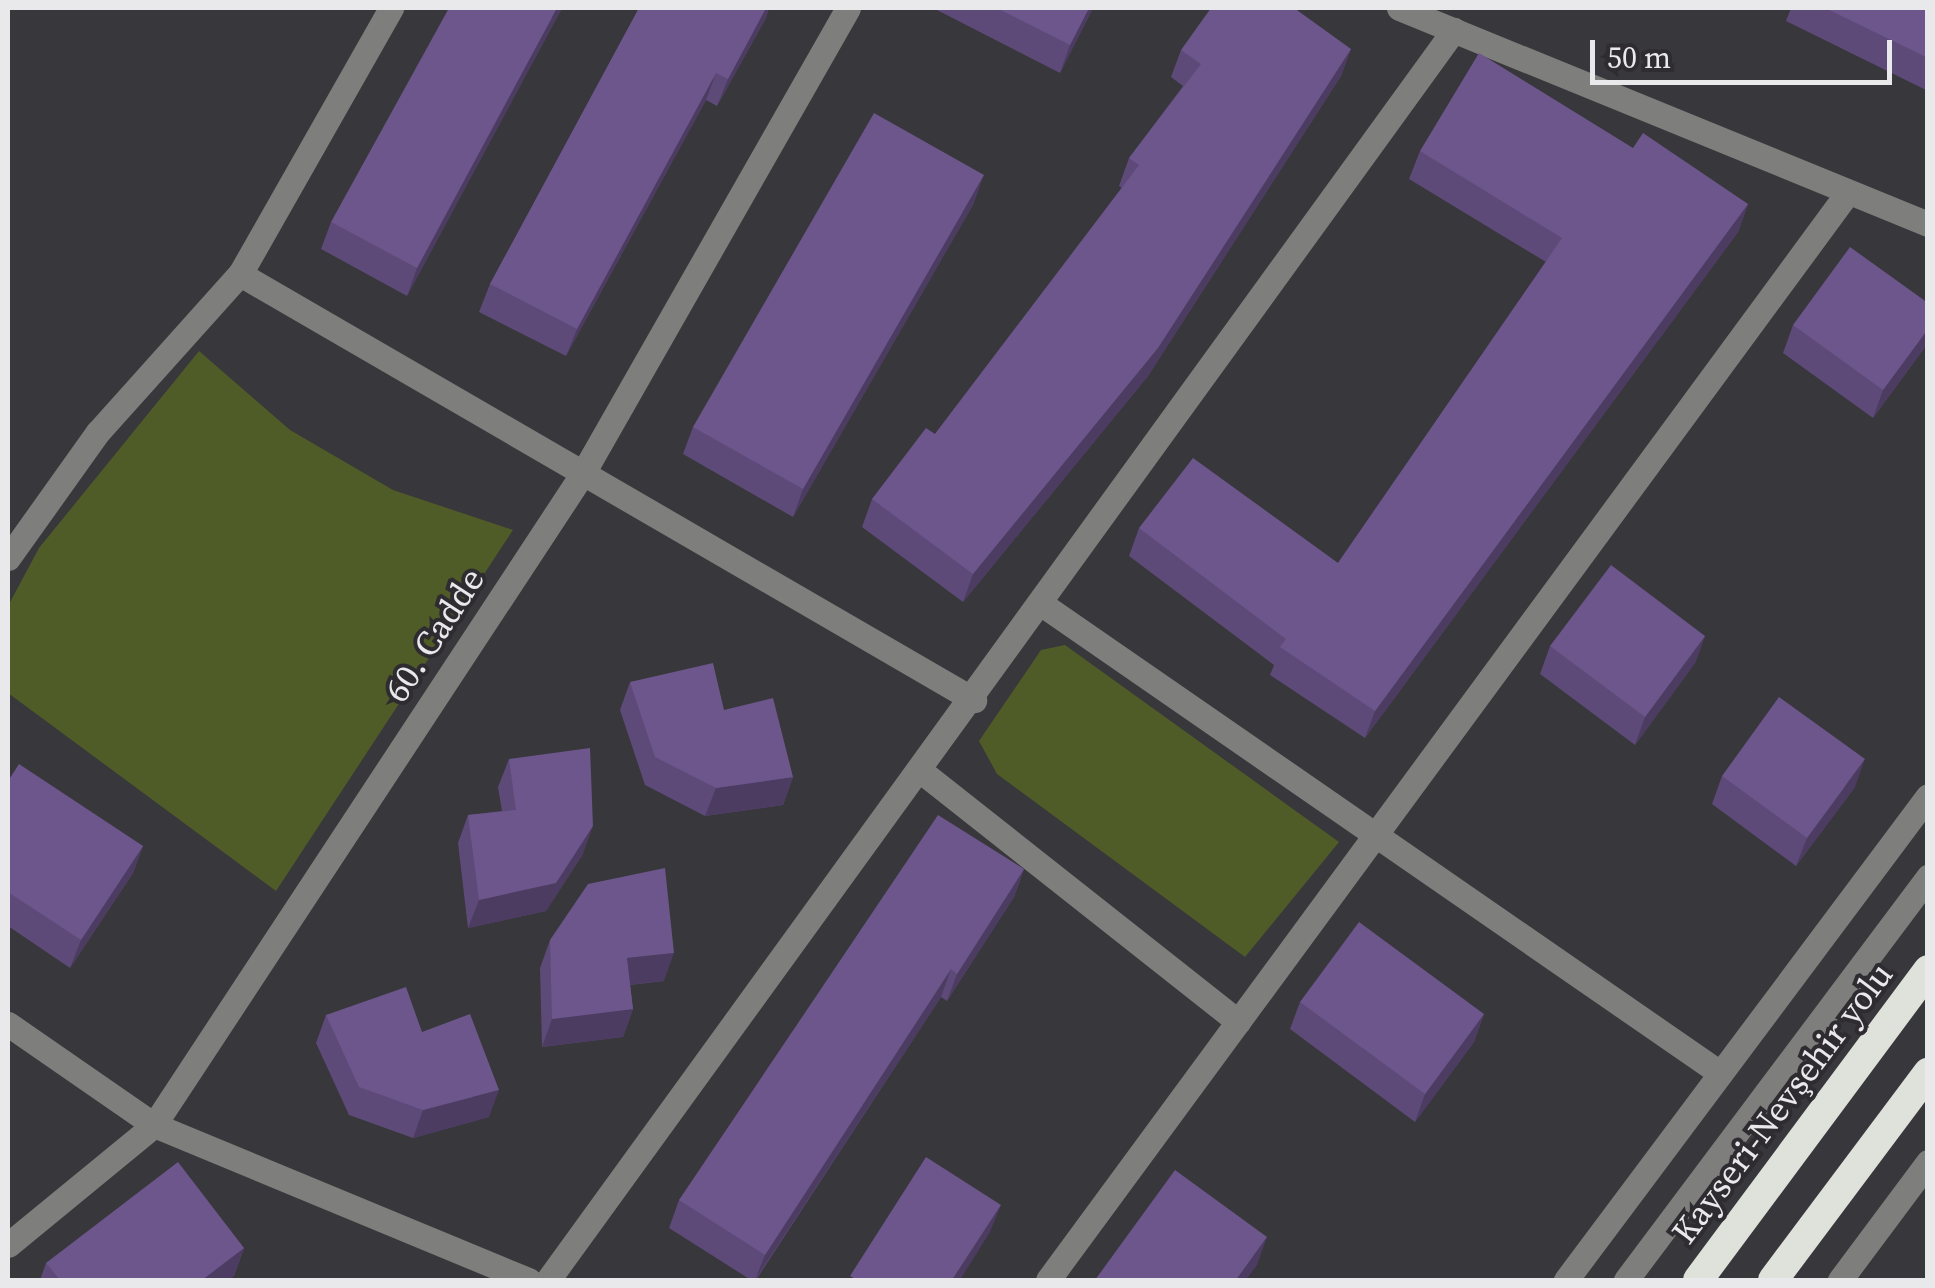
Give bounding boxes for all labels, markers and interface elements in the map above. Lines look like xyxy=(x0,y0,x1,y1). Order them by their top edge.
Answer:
scale bar xyxy=(1595,20,1898,82)
text: 50 m xyxy=(1607,37,1671,78)
street label: 60. Cadde xyxy=(375,560,493,710)
street label: Kayseri-Nevşehir yolu xyxy=(1663,954,1901,1252)

